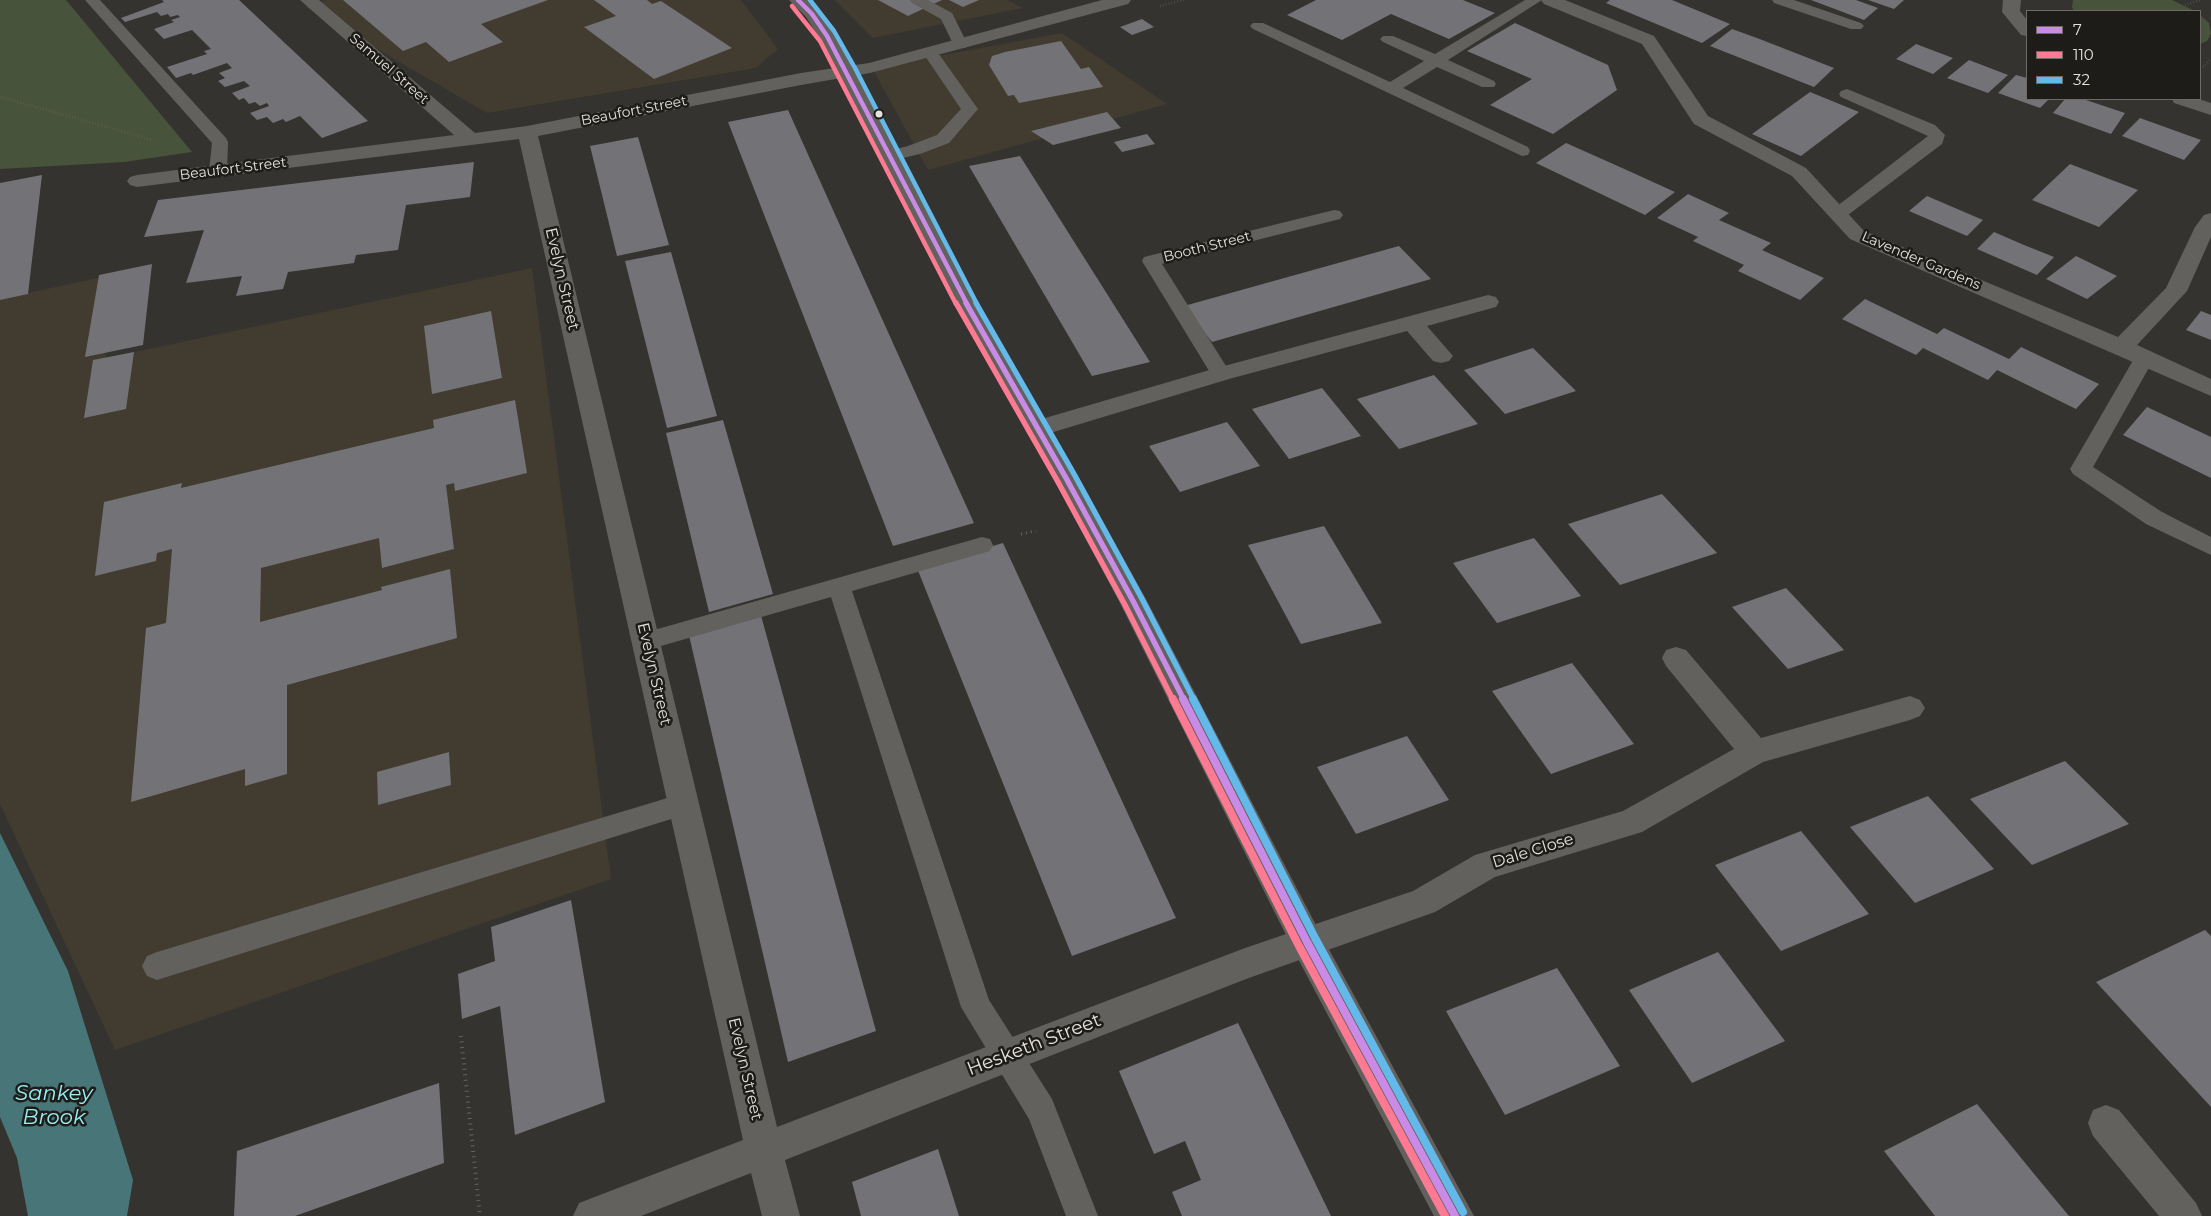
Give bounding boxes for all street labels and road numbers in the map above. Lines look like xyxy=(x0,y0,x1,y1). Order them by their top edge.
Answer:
street label: Samuel Street xyxy=(346,30,432,108)
street label: Beaufort Street xyxy=(580,93,688,129)
street label: Beaufort Street xyxy=(179,154,287,184)
street label: Evelyn Street xyxy=(541,226,583,332)
street label: Booth Street xyxy=(1162,228,1252,266)
street label: Lavender Gardens xyxy=(1859,228,1983,294)
street label: Evelyn Street xyxy=(633,621,675,727)
street label: Dale Close xyxy=(1490,830,1576,872)
street label: Hesketh Street xyxy=(964,1009,1104,1081)
street label: Evelyn Street xyxy=(724,1016,766,1122)

